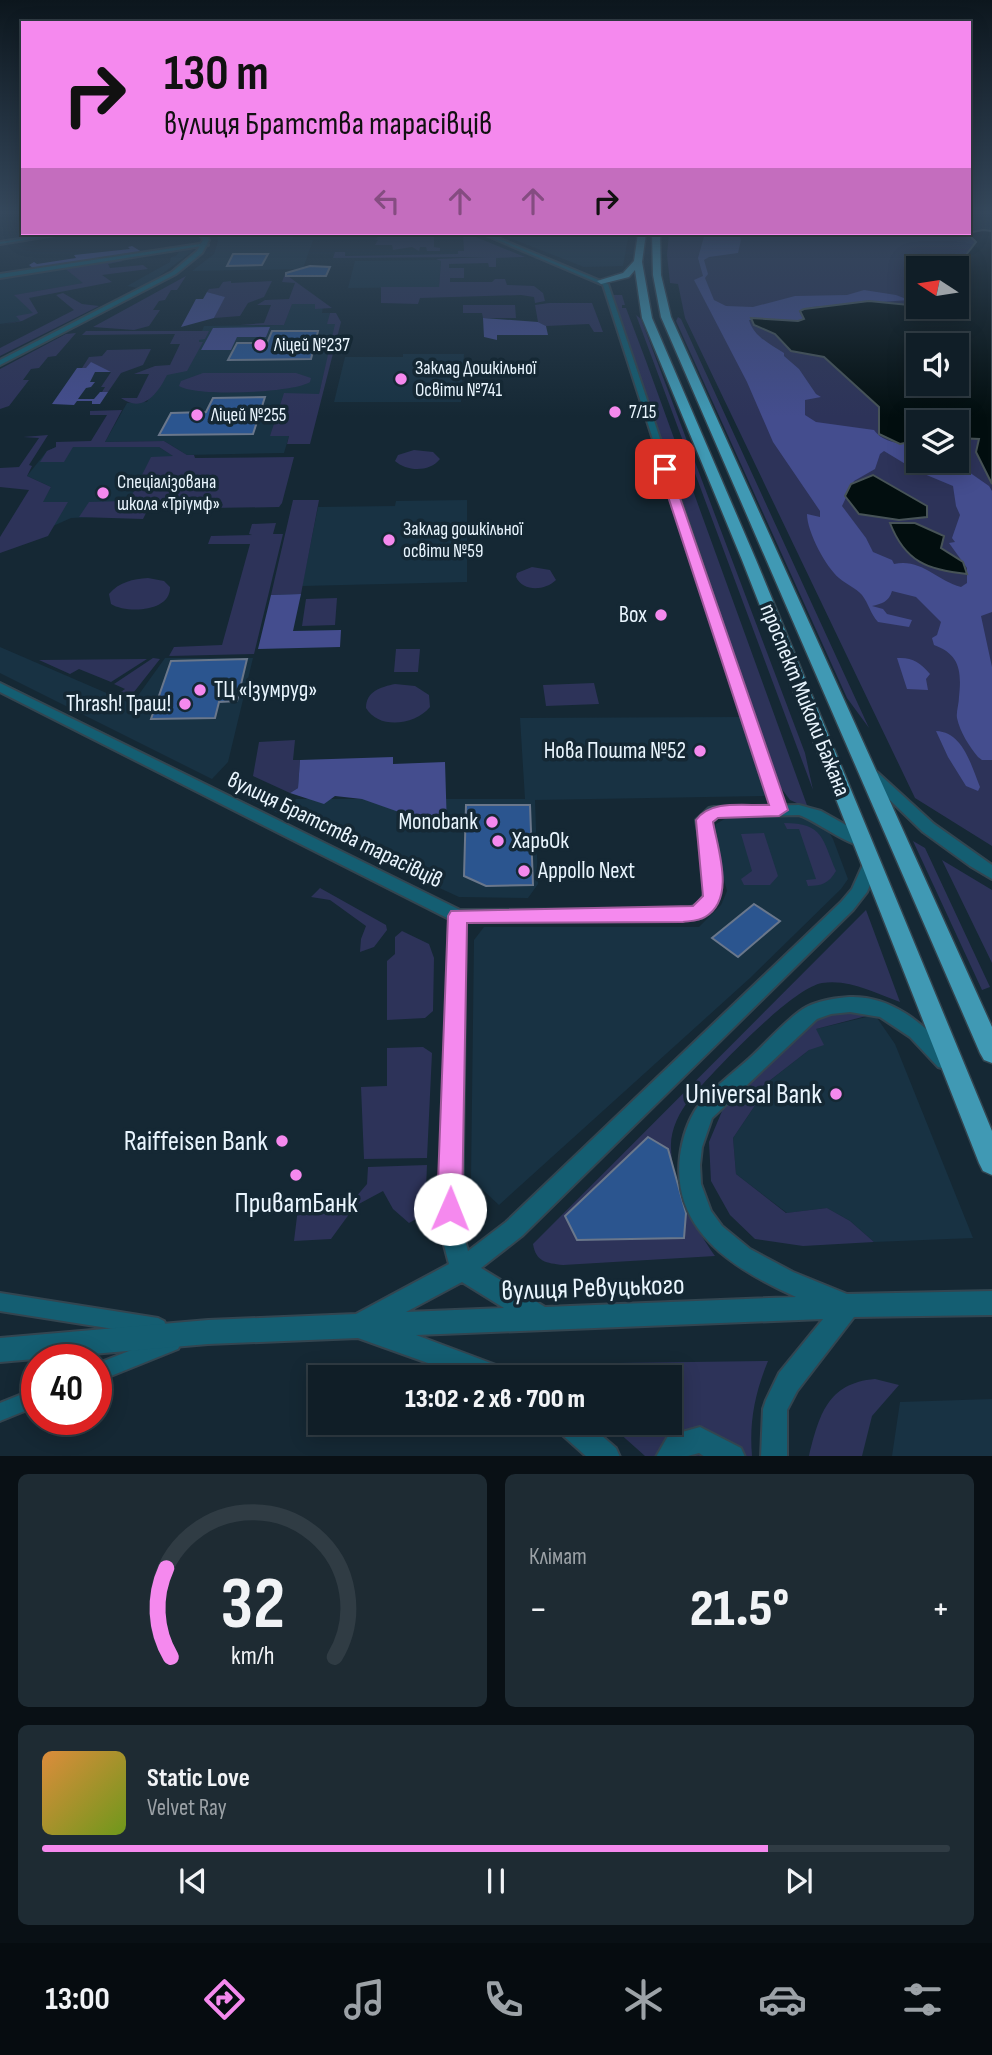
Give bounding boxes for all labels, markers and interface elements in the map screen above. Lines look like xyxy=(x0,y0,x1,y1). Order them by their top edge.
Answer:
text: 130 m xyxy=(164,45,269,104)
icon: right xyxy=(49,49,140,140)
text: вулиця Братства тарасівців xyxy=(164,105,492,144)
icon: left xyxy=(368,182,406,220)
icon: ahead xyxy=(441,182,479,220)
icon: ahead xyxy=(514,182,552,220)
icon: right xyxy=(587,182,625,220)
north arrow xyxy=(906,256,970,318)
map controls xyxy=(906,256,969,473)
button: sound xyxy=(906,333,969,396)
place label: Ліцей №237 xyxy=(273,334,350,357)
marker: Ліцей №237 xyxy=(252,337,268,353)
place label: Заклад Дошкільної Освіти №741 xyxy=(415,357,537,402)
marker: Заклад Дошкільної Освіти №741 xyxy=(393,371,409,387)
place label: 7/15 xyxy=(629,401,656,424)
place label: Ліцей №255 xyxy=(210,404,286,427)
marker: 7/15 xyxy=(607,404,623,420)
marker: Ліцей №255 xyxy=(189,407,205,423)
button: layers xyxy=(906,410,969,473)
pin xyxy=(635,439,695,499)
icon: arrive xyxy=(646,450,684,488)
place label: Спеціалізована школа «Тріумф» xyxy=(117,471,220,516)
marker: Спеціалізована школа «Тріумф» xyxy=(95,485,111,501)
place label: Заклад дошкільної освіти №59 xyxy=(403,518,523,563)
marker: Заклад дошкільної освіти №59 xyxy=(381,532,397,548)
street label: проспект Миколи Бажана xyxy=(754,600,856,800)
place label: Box xyxy=(619,601,647,629)
marker: Box xyxy=(653,607,669,623)
place label: ТЦ «Ізумруд» xyxy=(214,676,317,704)
marker: ТЦ «Ізумруд» xyxy=(192,682,208,698)
place label: Thrash! Траш! xyxy=(66,690,171,718)
marker: Thrash! Траш! xyxy=(177,696,193,712)
place label: Нова Пошта №52 xyxy=(544,737,686,765)
marker: Нова Пошта №52 xyxy=(692,743,708,759)
street label: вулиця Братства тарасівців xyxy=(223,766,447,894)
place label: Monobank xyxy=(398,808,478,836)
marker: Monobank xyxy=(484,814,500,830)
place label: ХарьОк xyxy=(511,827,569,855)
marker: ХарьОк xyxy=(490,833,506,849)
place label: Appollo Next xyxy=(537,857,635,885)
marker: Appollo Next xyxy=(516,863,532,879)
place label: Universal Bank xyxy=(685,1078,822,1111)
marker: Universal Bank xyxy=(828,1086,844,1102)
place label: Raiffeisen Bank xyxy=(124,1125,268,1158)
marker: Raiffeisen Bank xyxy=(274,1133,290,1149)
marker: ПриватБанк xyxy=(288,1167,304,1183)
position arrow xyxy=(413,1172,487,1246)
place label: ПриватБанк xyxy=(234,1187,358,1220)
street label: вулиця Ревуцького xyxy=(501,1268,685,1308)
speed limit sign: 40 xyxy=(21,1344,112,1435)
text: 13:02 · 2 хв · 700 m xyxy=(405,1384,585,1415)
text: Клімат xyxy=(529,1543,587,1571)
text: 32 xyxy=(220,1561,285,1649)
text: 21.5° xyxy=(690,1578,789,1641)
text: − xyxy=(529,1587,548,1632)
text: + xyxy=(931,1587,950,1632)
text: km/h xyxy=(231,1640,274,1671)
text: Static Love xyxy=(147,1763,250,1794)
text: Velvet Ray xyxy=(147,1794,227,1822)
icon: previous xyxy=(174,1862,212,1900)
icon: pause xyxy=(477,1862,515,1900)
icon: next xyxy=(780,1862,818,1900)
icon: directions xyxy=(200,1975,249,2024)
icon: music xyxy=(340,1975,389,2024)
icon: phone xyxy=(479,1975,528,2024)
icon: climate xyxy=(619,1975,668,2024)
icon: car xyxy=(758,1975,807,2024)
icon: filters xyxy=(898,1975,947,2024)
text: 13:00 xyxy=(45,1980,110,2019)

